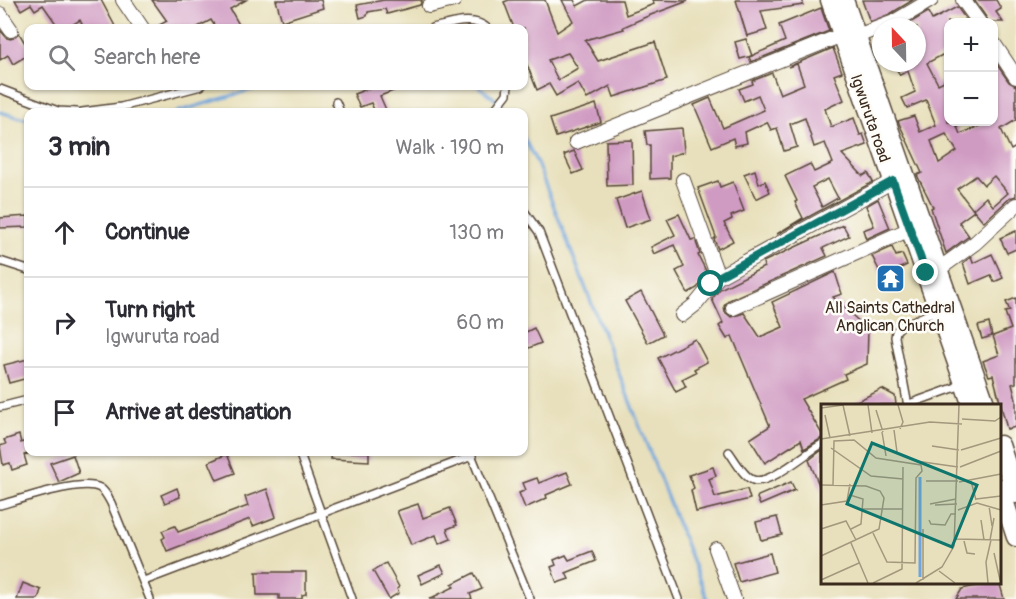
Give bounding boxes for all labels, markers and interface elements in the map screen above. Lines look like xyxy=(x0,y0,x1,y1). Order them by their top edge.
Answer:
north arrow xyxy=(872,18,926,72)
map controls xyxy=(944,18,998,126)
button: + xyxy=(944,18,998,72)
search box xyxy=(24,24,528,90)
icon: search xyxy=(45,41,78,74)
text: Search here xyxy=(93,43,200,71)
street label: Igwuruta road xyxy=(846,72,894,165)
button: − xyxy=(944,72,998,126)
text: 3 min xyxy=(48,131,110,163)
text: Walk · 190 m xyxy=(396,135,504,160)
icon: ahead xyxy=(48,216,81,249)
text: Continue xyxy=(105,218,189,246)
text: 130 m xyxy=(449,220,504,245)
route end xyxy=(912,259,938,285)
temple icon: All Saints Cathedral Anglican Church xyxy=(874,263,906,295)
route start xyxy=(697,270,723,296)
text: Turn right xyxy=(105,296,195,324)
place label: All Saints Cathedral Anglican Church xyxy=(825,298,955,336)
icon: right xyxy=(48,306,81,339)
text: 60 m xyxy=(457,310,504,335)
text: Igwuruta road xyxy=(105,324,220,349)
icon: arrive xyxy=(48,396,81,429)
text: Arrive at destination xyxy=(105,398,291,426)
inset map xyxy=(821,404,1001,584)

